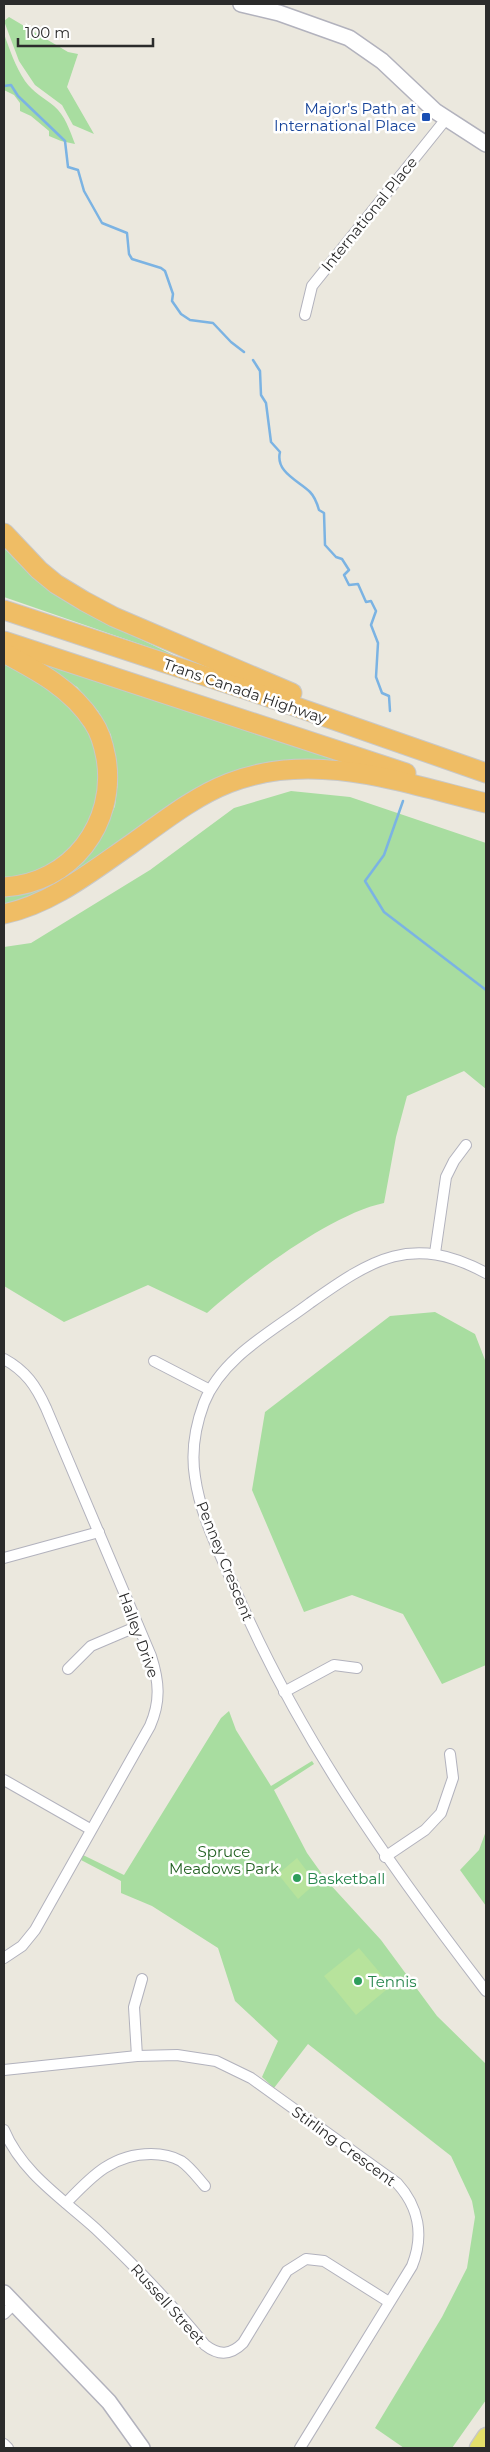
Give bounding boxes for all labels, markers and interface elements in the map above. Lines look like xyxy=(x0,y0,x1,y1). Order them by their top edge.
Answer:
scale bar xyxy=(18,15,152,47)
text: 100 m xyxy=(25,23,70,42)
place label: Major's Path at International Place xyxy=(274,99,416,135)
marker: Major's Path at International Place xyxy=(420,111,432,123)
street label: International Place xyxy=(317,153,421,275)
street label: Trans Canada Highway xyxy=(161,654,330,728)
street label: Penney Crescent xyxy=(192,1498,258,1624)
street label: Halley Drive xyxy=(115,1590,163,1680)
park label: Spruce Meadows Park xyxy=(169,1842,279,1878)
place label: Basketball xyxy=(307,1869,385,1888)
marker: Basketball xyxy=(291,1872,303,1884)
place label: Tennis xyxy=(368,1972,416,1991)
marker: Tennis xyxy=(352,1975,364,1987)
street label: Stirling Crescent xyxy=(288,2102,400,2190)
street label: Russell Street xyxy=(127,2260,209,2348)

